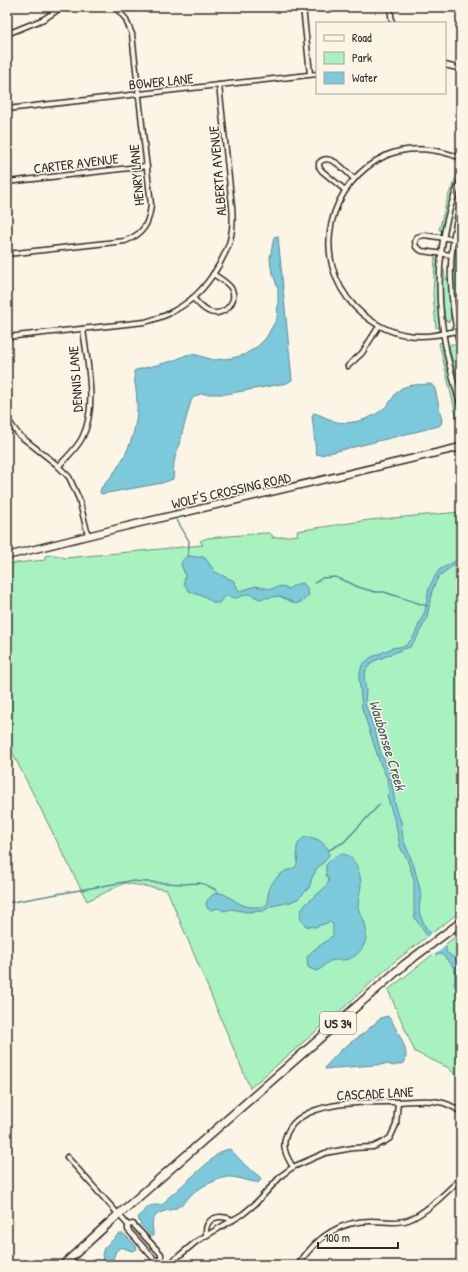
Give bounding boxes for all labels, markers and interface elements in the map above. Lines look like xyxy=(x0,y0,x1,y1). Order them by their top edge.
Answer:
legend xyxy=(316,22,446,94)
text: Road xyxy=(352,29,372,46)
text: Park xyxy=(352,49,372,66)
street label: BOWER LANE xyxy=(128,68,194,94)
text: Water xyxy=(352,69,378,86)
street label: ALBERTA AVENUE xyxy=(204,125,230,217)
street label: HENRY LANE xyxy=(124,143,148,207)
street label: CARTER AVENUE xyxy=(32,148,120,178)
street label: DENNIS LANE xyxy=(63,345,87,413)
street label: WOLF'S CROSSING ROAD xyxy=(170,467,293,513)
water label: Waubonsee Creek xyxy=(364,697,412,794)
road number: US 34 xyxy=(320,1012,356,1034)
street label: CASCADE LANE xyxy=(336,1081,414,1105)
scale bar xyxy=(318,1224,398,1250)
text: 100 m xyxy=(324,1229,350,1246)

